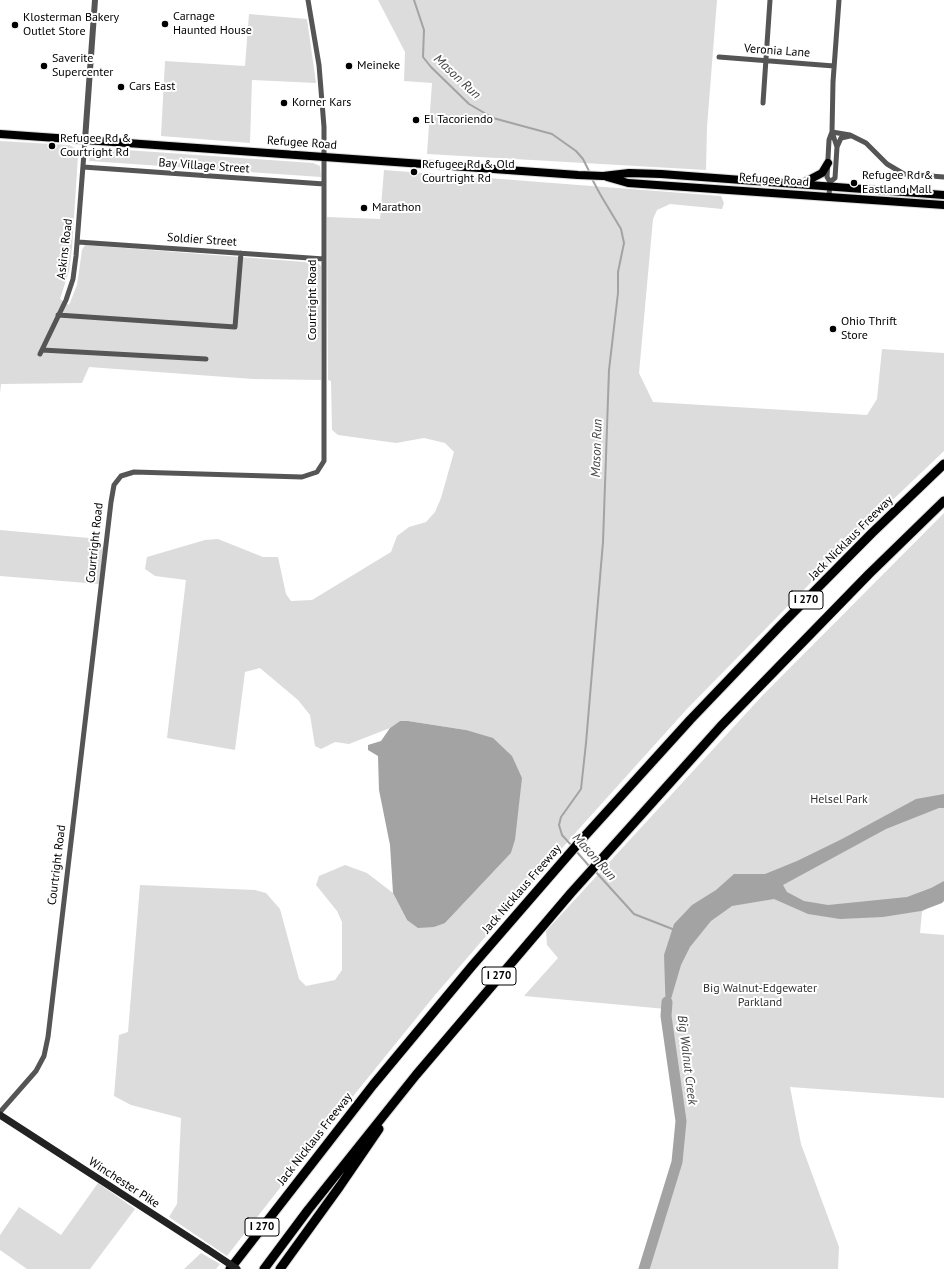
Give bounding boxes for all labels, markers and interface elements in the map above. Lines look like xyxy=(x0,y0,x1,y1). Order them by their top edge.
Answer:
place label: Carnage Haunted House xyxy=(173,10,252,38)
place label: Klosterman Bakery Outlet Store xyxy=(23,11,119,39)
marker: Carnage Haunted House xyxy=(160,19,170,29)
marker: Klosterman Bakery Outlet Store xyxy=(10,20,20,30)
street label: Veronia Lane xyxy=(743,42,811,60)
water label: Mason Run xyxy=(430,51,484,103)
place label: Saverite Supercenter xyxy=(52,52,113,80)
place label: Meineke xyxy=(357,59,400,73)
marker: Saverite Supercenter xyxy=(39,61,49,71)
marker: Meineke xyxy=(344,61,354,71)
place label: Cars East xyxy=(129,80,175,94)
marker: Cars East xyxy=(116,82,126,92)
place label: Korner Kars xyxy=(292,96,351,110)
marker: Korner Kars xyxy=(279,98,289,108)
place label: El Tacoriendo xyxy=(424,113,493,127)
marker: El Tacoriendo xyxy=(411,115,421,125)
place label: Refugee Rd & Courtright Rd xyxy=(60,132,131,160)
street label: Refugee Road xyxy=(267,133,337,153)
marker: Refugee Rd & Courtright Rd xyxy=(47,141,57,151)
street label: Bay Village Street xyxy=(158,156,250,176)
place label: Refugee Rd & Old Courtright Rd xyxy=(422,158,515,186)
marker: Refugee Rd & Old Courtright Rd xyxy=(409,167,419,177)
place label: Refugee Rd & Eastland Mall xyxy=(862,169,933,197)
street label: Refugee Road xyxy=(739,170,809,190)
marker: Refugee Rd & Eastland Mall xyxy=(849,178,859,188)
place label: Marathon xyxy=(372,201,421,215)
marker: Marathon xyxy=(359,203,369,213)
street label: Askins Road xyxy=(54,218,76,280)
street label: Soldier Street xyxy=(167,230,237,250)
street label: Courtright Road xyxy=(306,260,320,340)
place label: Ohio Thrift Store xyxy=(841,315,897,343)
marker: Ohio Thrift Store xyxy=(828,324,838,334)
water label: Mason Run xyxy=(588,418,606,478)
street label: Jack Nicklaus Freeway xyxy=(806,493,896,583)
street label: Courtright Road xyxy=(84,502,106,584)
road number: I 270 xyxy=(789,591,823,609)
park label: Helsel Park xyxy=(810,793,868,807)
street label: Courtright Road xyxy=(45,824,69,906)
water label: Mason Run xyxy=(569,830,619,884)
street label: Jack Nicklaus Freeway xyxy=(479,842,565,936)
road number: I 270 xyxy=(482,967,516,985)
park label: Big Walnut-Edgewater Parkland xyxy=(703,982,817,1010)
water label: Big Walnut Creek xyxy=(674,1014,700,1106)
street label: Jack Nicklaus Freeway xyxy=(275,1090,355,1188)
street label: Winchester Pike xyxy=(86,1155,162,1211)
road number: I 270 xyxy=(245,1218,279,1236)

